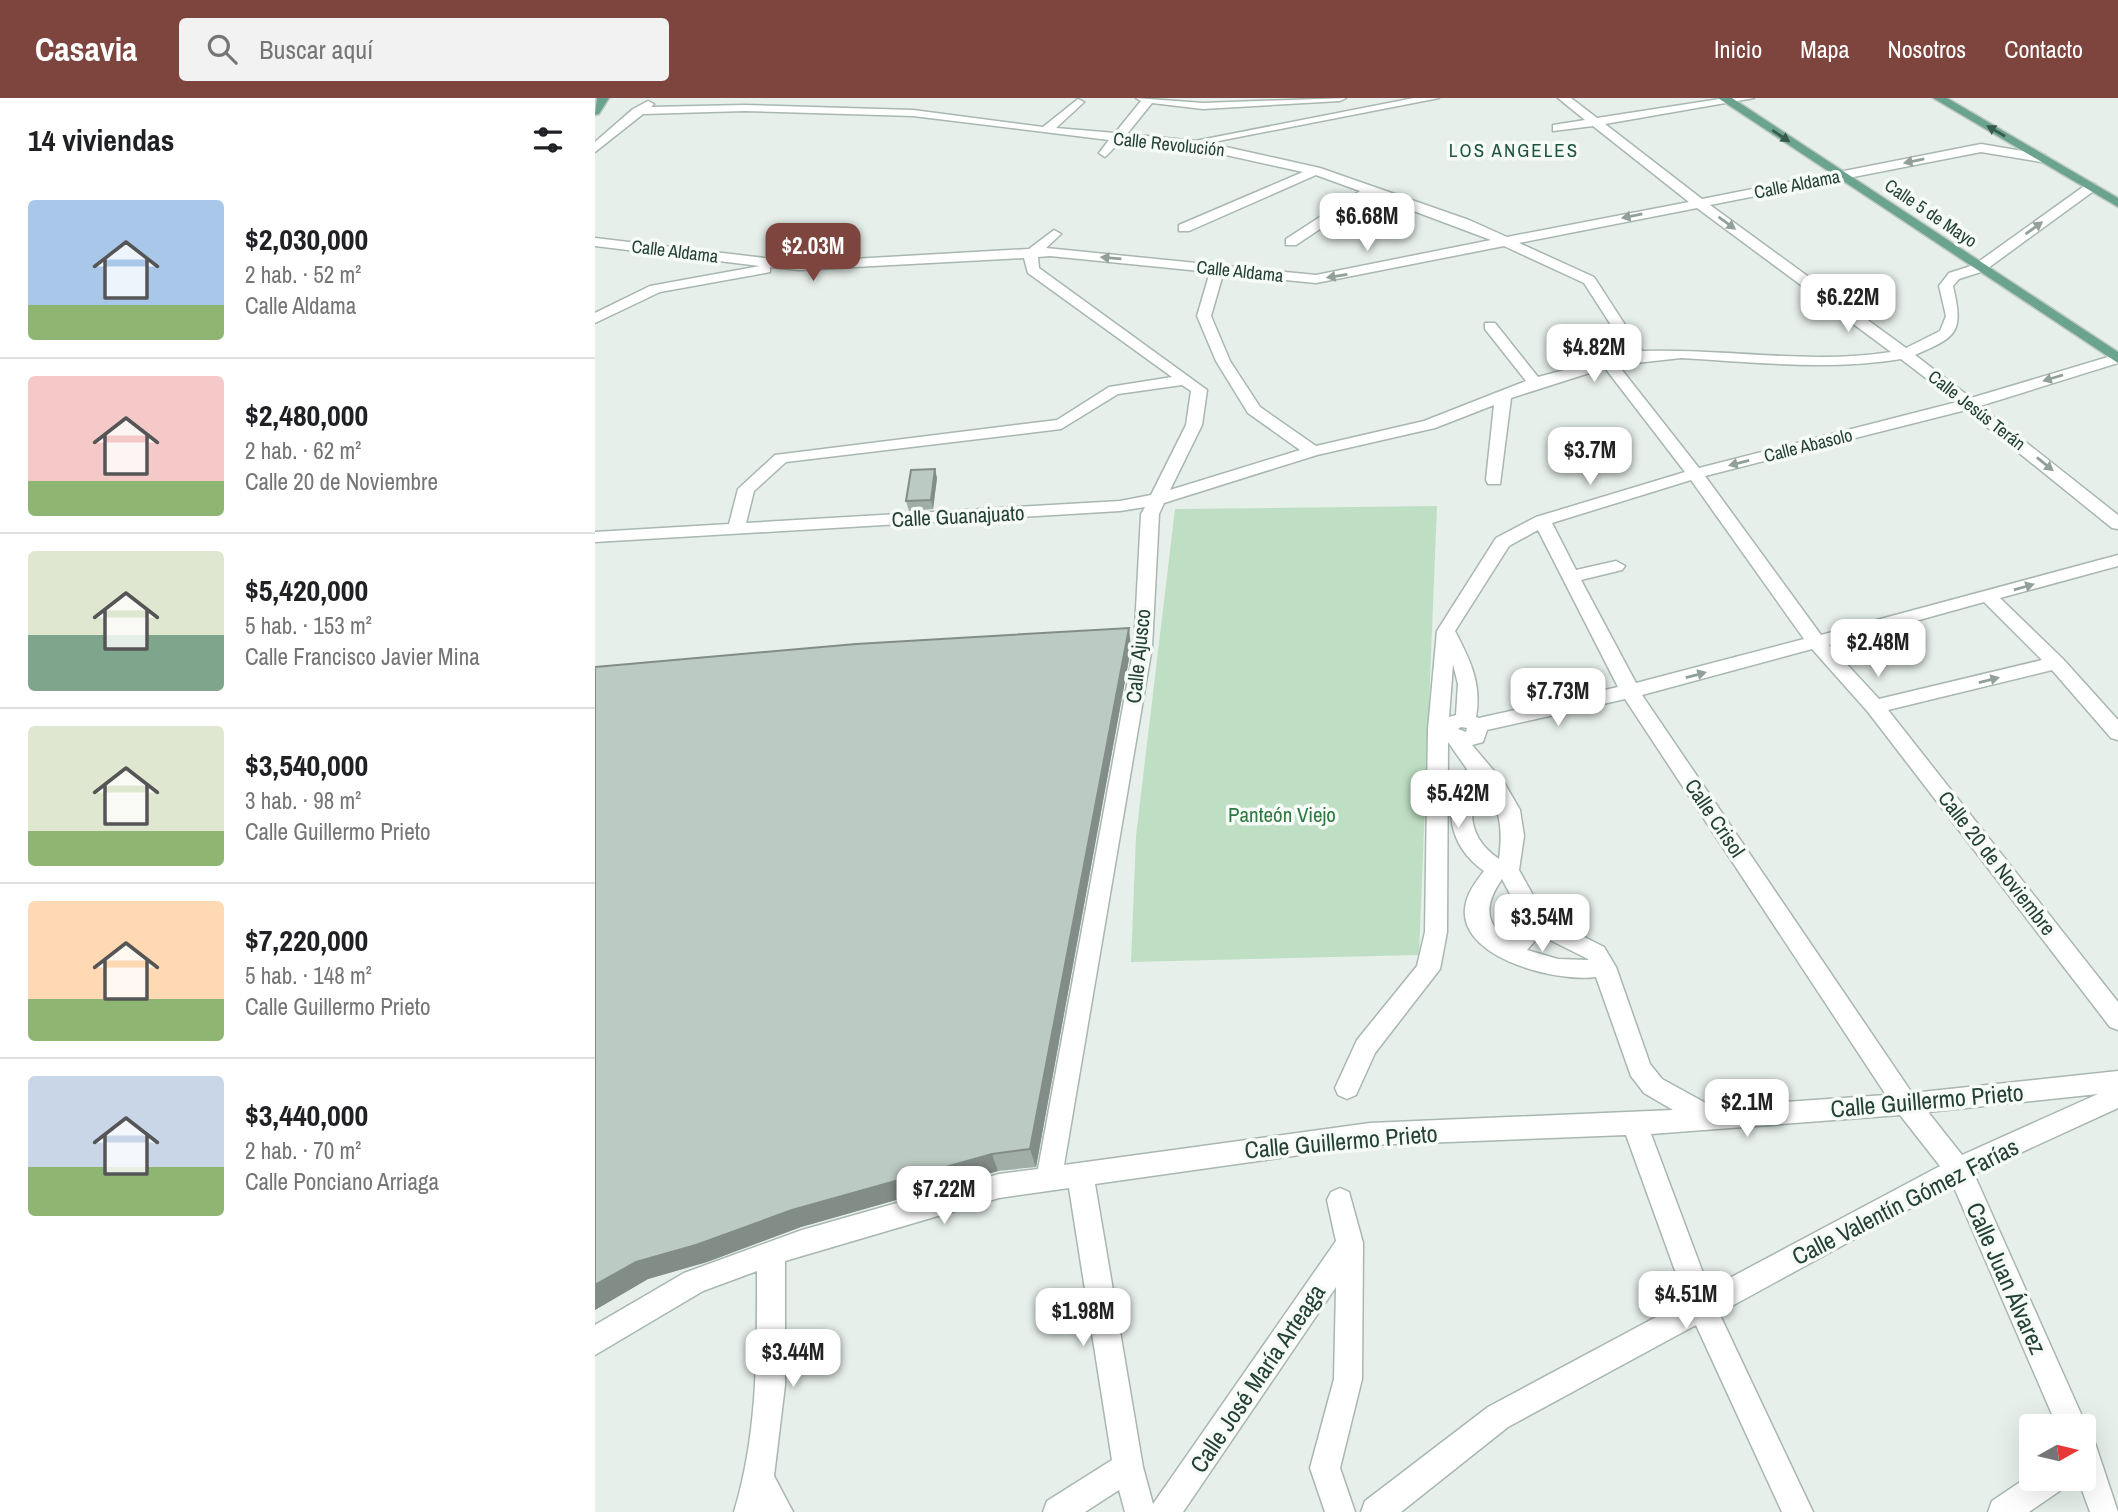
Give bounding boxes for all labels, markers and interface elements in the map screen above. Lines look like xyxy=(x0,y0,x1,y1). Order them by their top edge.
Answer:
search box xyxy=(179,18,669,81)
text: Casavia xyxy=(35,27,137,71)
icon: search xyxy=(203,30,241,68)
text: Buscar aquí xyxy=(259,32,373,67)
text: Inicio xyxy=(1714,33,1762,65)
text: Mapa xyxy=(1800,33,1849,65)
text: Nosotros xyxy=(1887,33,1966,65)
text: Contacto xyxy=(2004,33,2083,65)
text: 14 viviendas xyxy=(28,120,174,160)
icon: filters xyxy=(529,121,567,159)
one-way arrow xyxy=(1986,125,2005,137)
street label: Calle Revolución xyxy=(1112,126,1226,162)
one-way arrow xyxy=(1771,129,1790,142)
district label: LOS ANGELES xyxy=(1449,137,1579,163)
one-way arrow xyxy=(1903,156,1925,167)
street label: Calle Aldama xyxy=(1752,163,1842,205)
street label: Calle 5 de Mayo xyxy=(1880,173,1982,253)
pin: $6.68M xyxy=(1310,194,1424,253)
text: $6.68M xyxy=(1336,200,1398,231)
one-way arrow xyxy=(1621,210,1643,221)
one-way arrow xyxy=(1718,216,1736,230)
text: $2,030,000 xyxy=(245,219,368,259)
one-way arrow xyxy=(2025,221,2044,235)
pin: $2.03M xyxy=(756,223,870,283)
icon: home xyxy=(84,228,168,312)
text: $2.03M xyxy=(782,230,844,261)
street label: Calle Aldama xyxy=(630,233,720,269)
one-way arrow xyxy=(1100,252,1122,263)
street label: Calle Aldama xyxy=(1195,254,1285,288)
text: 2 hab. · 52 m² xyxy=(245,259,361,290)
one-way arrow xyxy=(1326,271,1348,282)
pin: $6.22M xyxy=(1791,274,1905,334)
text: $6.22M xyxy=(1817,281,1879,312)
text: Calle Aldama xyxy=(245,290,356,321)
pin: $4.82M xyxy=(1537,324,1651,384)
text: $4.82M xyxy=(1563,331,1625,362)
street label: Calle Jesús Terán xyxy=(1923,364,2031,456)
one-way arrow xyxy=(2042,373,2063,383)
text: $2,480,000 xyxy=(245,395,368,435)
icon: home xyxy=(84,404,168,488)
street label: Calle Abasolo xyxy=(1761,422,1855,468)
pin: $3.7M xyxy=(1541,428,1639,487)
text: $3.7M xyxy=(1564,434,1616,465)
text: 2 hab. · 62 m² xyxy=(245,435,361,466)
one-way arrow xyxy=(2035,457,2053,472)
one-way arrow xyxy=(1728,458,1750,469)
text: Calle 20 de Noviembre xyxy=(245,466,438,497)
street label: Calle Guanajuato xyxy=(891,498,1025,534)
text: $5,420,000 xyxy=(245,570,368,610)
icon: home xyxy=(84,579,168,663)
one-way arrow xyxy=(2014,582,2035,592)
street label: Calle Ajusco xyxy=(1119,607,1157,705)
text: 5 hab. · 153 m² xyxy=(245,610,372,641)
pin: $2.48M xyxy=(1821,620,1935,679)
text: $2.48M xyxy=(1847,626,1909,657)
text: Calle Francisco Javier Mina xyxy=(245,641,480,672)
pin: $7.73M xyxy=(1501,668,1615,728)
one-way arrow xyxy=(1685,669,1707,680)
one-way arrow xyxy=(1979,674,2001,685)
text: $7.73M xyxy=(1527,675,1589,706)
text: $3,540,000 xyxy=(245,745,368,785)
icon: home xyxy=(84,754,168,838)
pin: $5.42M xyxy=(1401,770,1515,830)
street label: Calle Crisol xyxy=(1678,773,1752,863)
text: $5.42M xyxy=(1427,777,1489,808)
text: 3 hab. · 98 m² xyxy=(245,785,361,816)
street label: Calle 20 de Noviembre xyxy=(1931,785,2063,941)
park label: Panteón Viejo xyxy=(1228,800,1336,829)
text: Calle Guillermo Prieto xyxy=(245,816,431,847)
pin: $3.54M xyxy=(1485,894,1599,954)
text: $3.54M xyxy=(1511,901,1573,932)
text: $7,220,000 xyxy=(245,920,368,960)
icon: home xyxy=(84,929,168,1013)
text: 5 hab. · 148 m² xyxy=(245,960,372,991)
text: Calle Guillermo Prieto xyxy=(245,991,431,1022)
street label: Calle Guillermo Prieto xyxy=(1829,1076,2025,1124)
pin: $2.1M xyxy=(1698,1080,1796,1139)
text: $2.1M xyxy=(1721,1086,1773,1117)
text: $3,440,000 xyxy=(245,1095,368,1135)
icon: home xyxy=(84,1104,168,1188)
street label: Calle Guillermo Prieto xyxy=(1243,1117,1439,1165)
street label: Calle Valentín Gómez Farías xyxy=(1786,1130,2024,1272)
text: 2 hab. · 70 m² xyxy=(245,1135,361,1166)
text: Calle Ponciano Arriaga xyxy=(245,1166,439,1197)
pin: $7.22M xyxy=(887,1166,1001,1226)
text: $7.22M xyxy=(913,1173,975,1204)
street label: Calle Juan Álvarez xyxy=(1959,1197,2055,1359)
pin: $4.51M xyxy=(1629,1272,1743,1331)
street label: Calle José María Arteaga xyxy=(1182,1277,1332,1479)
text: $4.51M xyxy=(1655,1278,1717,1309)
pin: $1.98M xyxy=(1026,1288,1140,1348)
text: $1.98M xyxy=(1052,1295,1114,1326)
pin: $3.44M xyxy=(736,1330,850,1389)
text: $3.44M xyxy=(762,1336,824,1367)
north arrow xyxy=(2019,1414,2097,1491)
map controls xyxy=(2019,1414,2096,1491)

